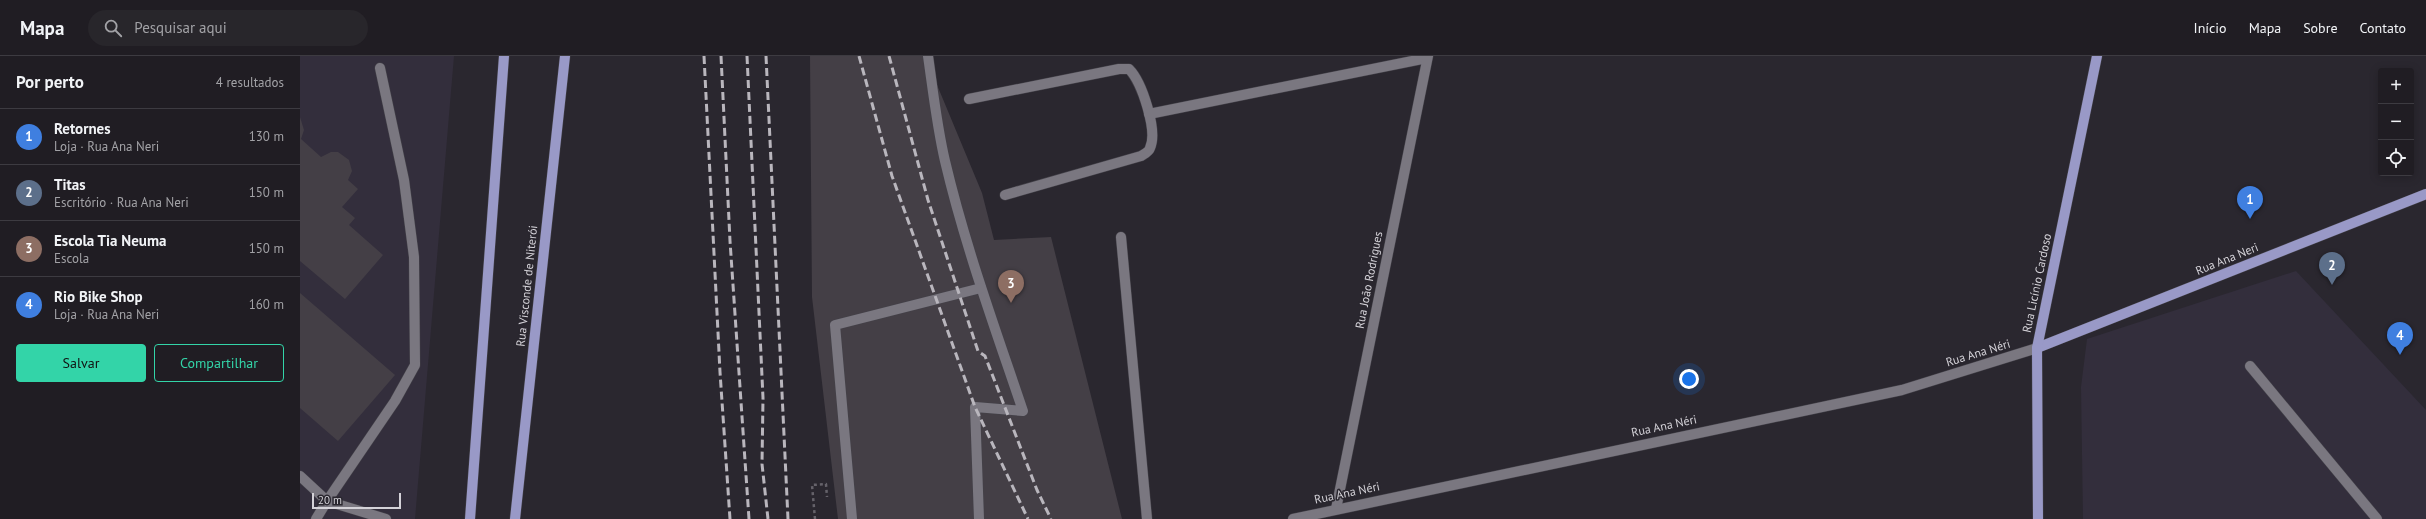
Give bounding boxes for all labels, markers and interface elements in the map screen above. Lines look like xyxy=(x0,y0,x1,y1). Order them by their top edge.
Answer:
search box xyxy=(88,10,368,46)
text: Mapa xyxy=(20,16,64,40)
icon: search xyxy=(102,17,124,39)
text: Pesquisar aqui xyxy=(134,18,227,37)
text: Início xyxy=(2194,19,2227,37)
text: Mapa xyxy=(2249,19,2281,37)
text: Sobre xyxy=(2303,19,2338,37)
text: Contato xyxy=(2360,19,2406,37)
map controls xyxy=(2378,68,2414,176)
button: + xyxy=(2378,68,2414,104)
text: Por perto xyxy=(16,71,84,93)
text: 4 resultados xyxy=(216,74,284,91)
button: − xyxy=(2378,104,2414,140)
text: Retornes xyxy=(54,119,111,138)
text: 1 xyxy=(25,128,33,145)
text: 130 m xyxy=(249,128,284,145)
text: Loja · Rua Ana Neri xyxy=(54,138,159,155)
button: locate xyxy=(2378,140,2414,176)
text: Titas xyxy=(54,175,86,194)
text: 2 xyxy=(25,184,33,201)
text: 150 m xyxy=(249,184,284,201)
pin: 1 xyxy=(2237,186,2263,219)
text: Escritório · Rua Ana Neri xyxy=(54,194,189,211)
street label: Rua Visconde de Niterói xyxy=(513,224,540,347)
street label: Rua João Rodrigues xyxy=(1352,230,1385,330)
text: Escola Tia Neuma xyxy=(54,231,166,250)
street label: Rua Licínio Cardoso xyxy=(2019,232,2054,334)
street label: Rua Ana Neri xyxy=(2193,239,2260,278)
text: 3 xyxy=(25,240,33,257)
text: 150 m xyxy=(249,240,284,257)
text: Escola xyxy=(54,250,89,267)
pin: 2 xyxy=(2319,252,2345,285)
pin: 3 xyxy=(998,270,1024,303)
text: Rio Bike Shop xyxy=(54,287,143,306)
text: 4 xyxy=(25,296,33,313)
text: 160 m xyxy=(249,296,284,313)
text: Loja · Rua Ana Neri xyxy=(54,306,159,323)
pin: 4 xyxy=(2387,322,2413,355)
street label: Rua Ana Néri xyxy=(1944,336,2012,369)
button: Salvar xyxy=(16,344,146,382)
button: Compartilhar xyxy=(154,344,284,382)
your location xyxy=(1679,369,1699,389)
street label: Rua Ana Néri xyxy=(1630,411,1698,440)
street label: Rua Ana Néri xyxy=(1313,478,1381,507)
scale bar xyxy=(312,491,401,510)
text: 20 m xyxy=(318,493,342,507)

